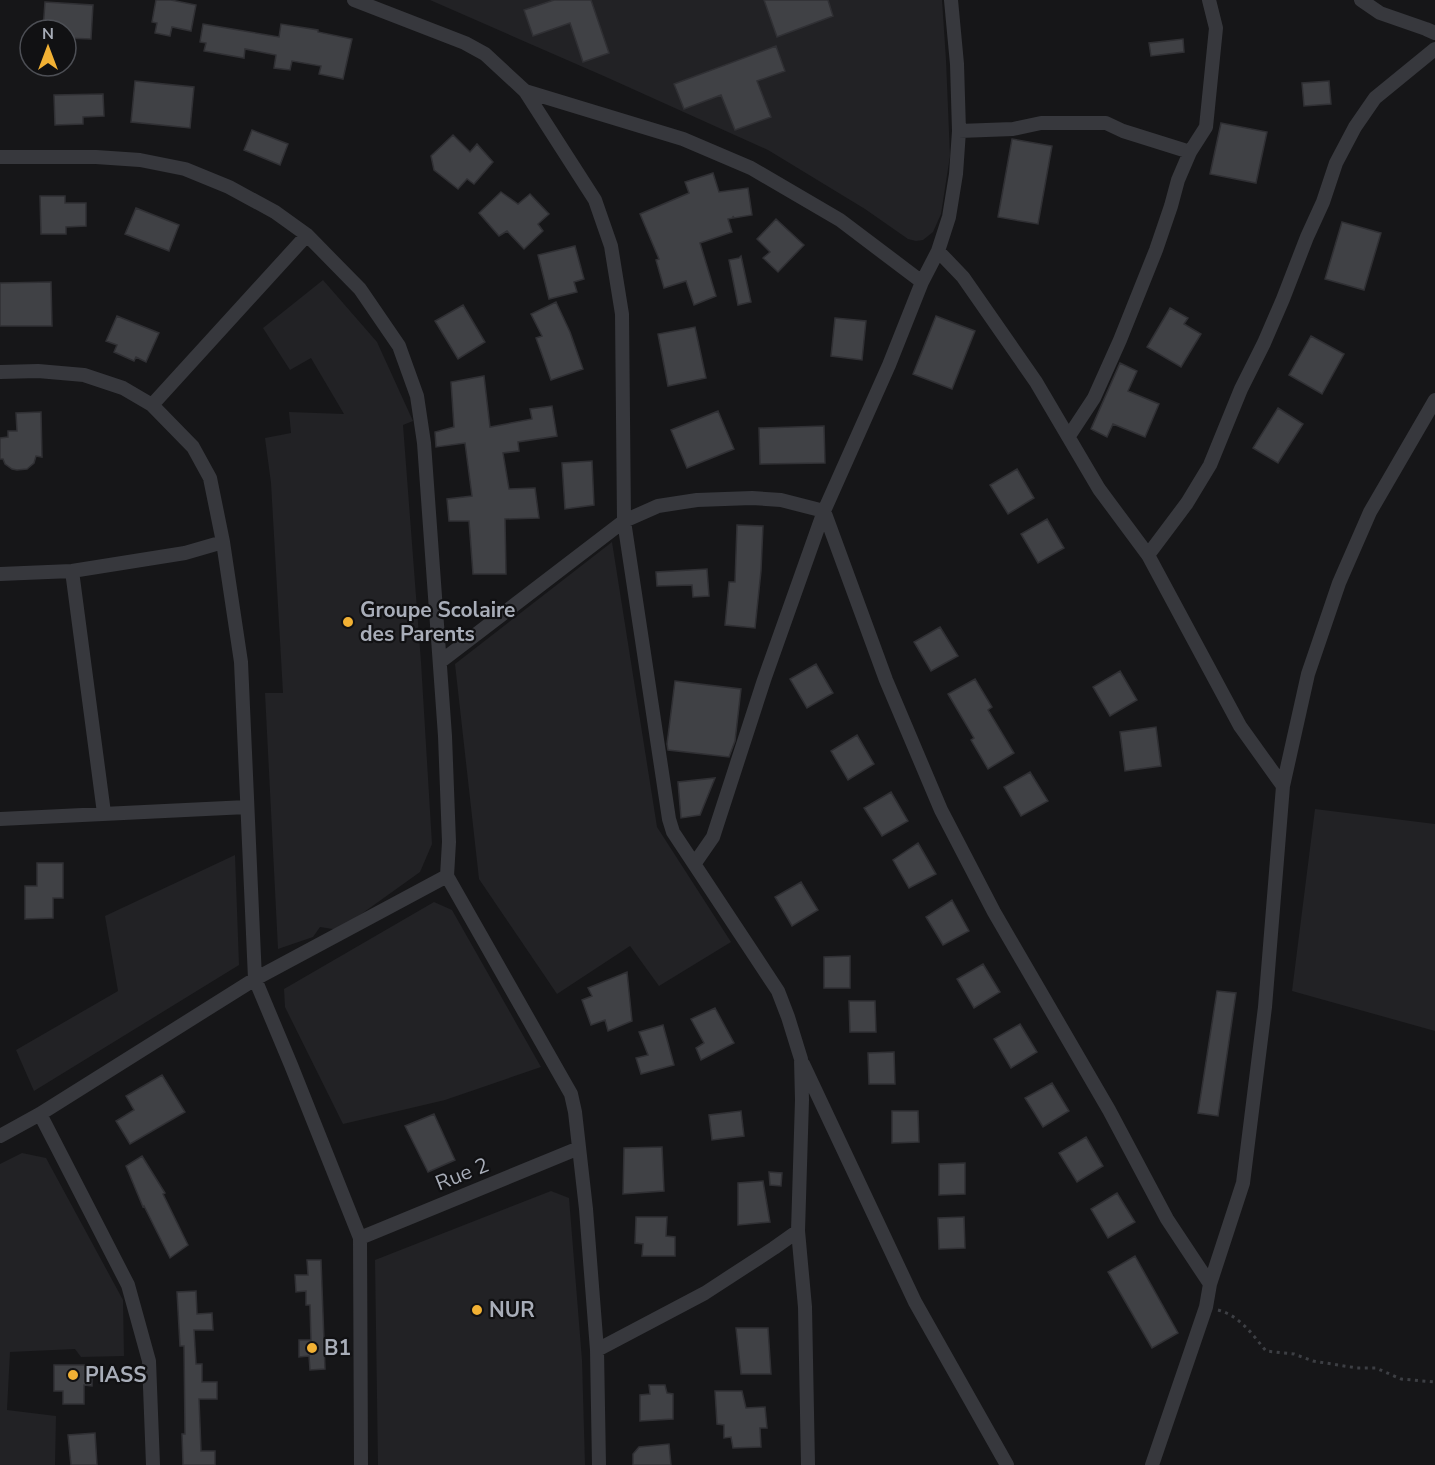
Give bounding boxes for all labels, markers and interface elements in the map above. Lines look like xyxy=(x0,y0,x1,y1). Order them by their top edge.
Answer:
north arrow xyxy=(18,18,78,78)
text: N xyxy=(42,23,54,45)
place label: Groupe Scolaire des Parents xyxy=(360,596,515,648)
marker: Groupe Scolaire des Parents xyxy=(341,615,355,629)
street label: Rue 2 xyxy=(431,1151,493,1197)
place label: NUR xyxy=(489,1296,535,1324)
marker: NUR xyxy=(470,1303,484,1317)
place label: B1 xyxy=(324,1334,351,1362)
marker: B1 xyxy=(305,1341,319,1355)
place label: PIASS xyxy=(85,1361,147,1389)
marker: PIASS xyxy=(66,1368,80,1382)

